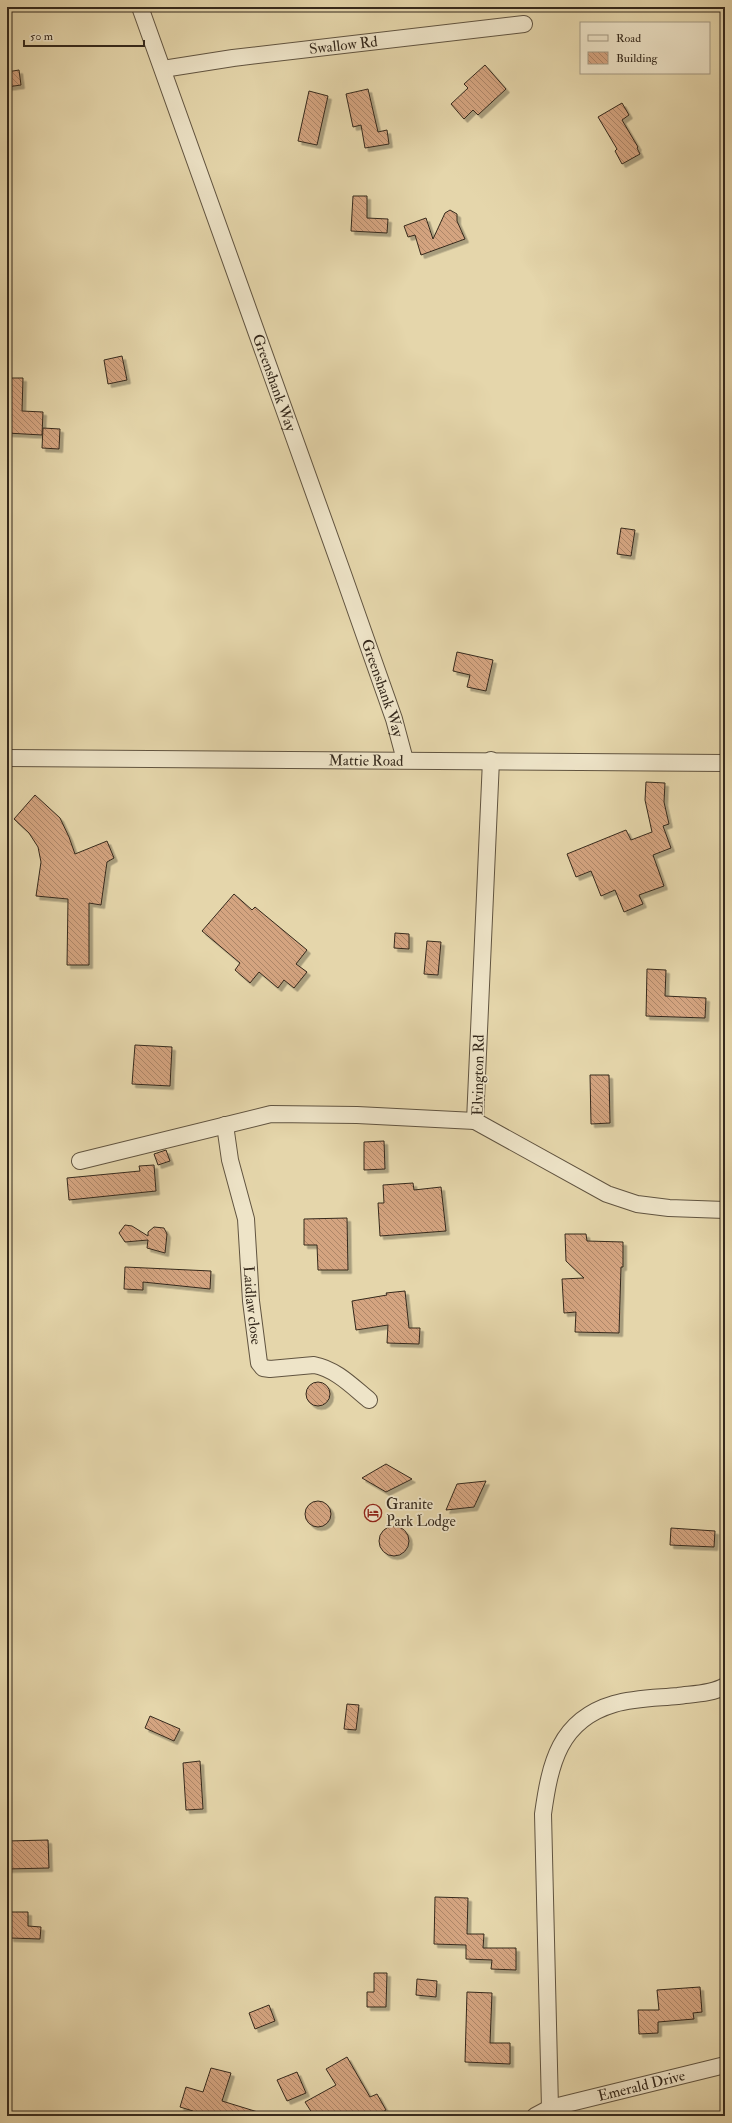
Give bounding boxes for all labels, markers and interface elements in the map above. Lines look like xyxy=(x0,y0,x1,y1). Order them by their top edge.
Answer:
scale bar xyxy=(24,22,144,48)
legend xyxy=(580,22,710,74)
text: 50 m xyxy=(30,29,54,44)
text: Road xyxy=(616,31,641,46)
street label: Swallow Rd xyxy=(308,32,379,59)
text: Building xyxy=(616,51,659,66)
street label: Greenshank Way xyxy=(248,331,300,435)
street label: Greenshank Way xyxy=(357,637,408,740)
street label: Mattie Road xyxy=(328,751,404,771)
street label: Elvington Rd xyxy=(468,1034,489,1116)
street label: Laidlaw close xyxy=(239,1265,266,1346)
place label: Granite Park Lodge xyxy=(386,1495,456,1531)
hotel icon: Granite Park Lodge xyxy=(363,1503,383,1523)
street label: Emerald Drive xyxy=(596,2066,687,2106)

